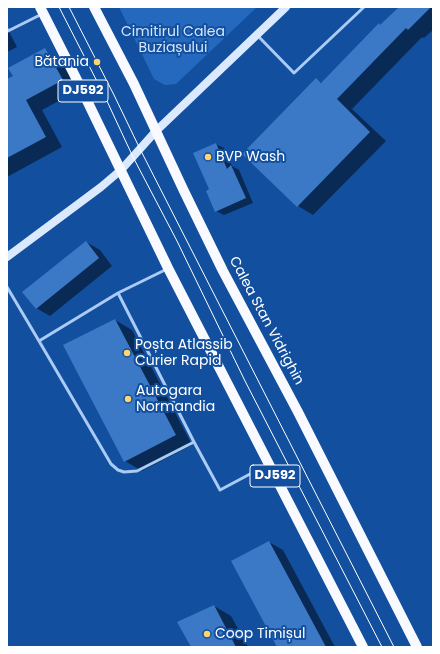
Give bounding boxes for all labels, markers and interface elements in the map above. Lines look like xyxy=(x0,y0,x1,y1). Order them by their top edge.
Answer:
park label: Cimitirul Calea Buziașului xyxy=(121,24,225,56)
place label: Bătania xyxy=(35,54,89,70)
marker: Bătania xyxy=(92,57,102,67)
road number: DJ592 xyxy=(58,80,108,102)
place label: BVP Wash xyxy=(216,149,285,165)
marker: BVP Wash xyxy=(203,152,213,162)
street label: Calea Stan Vidrighin xyxy=(225,254,307,388)
place label: Poșta Atlassib Curier Rapid xyxy=(135,337,233,370)
marker: Poșta Atlassib Curier Rapid xyxy=(122,348,132,358)
place label: Autogara Normandia xyxy=(136,383,215,416)
marker: Autogara Normandia xyxy=(123,394,133,404)
road number: DJ592 xyxy=(250,465,300,487)
place label: Coop Timișul xyxy=(215,626,306,642)
marker: Coop Timișul xyxy=(202,629,212,639)

